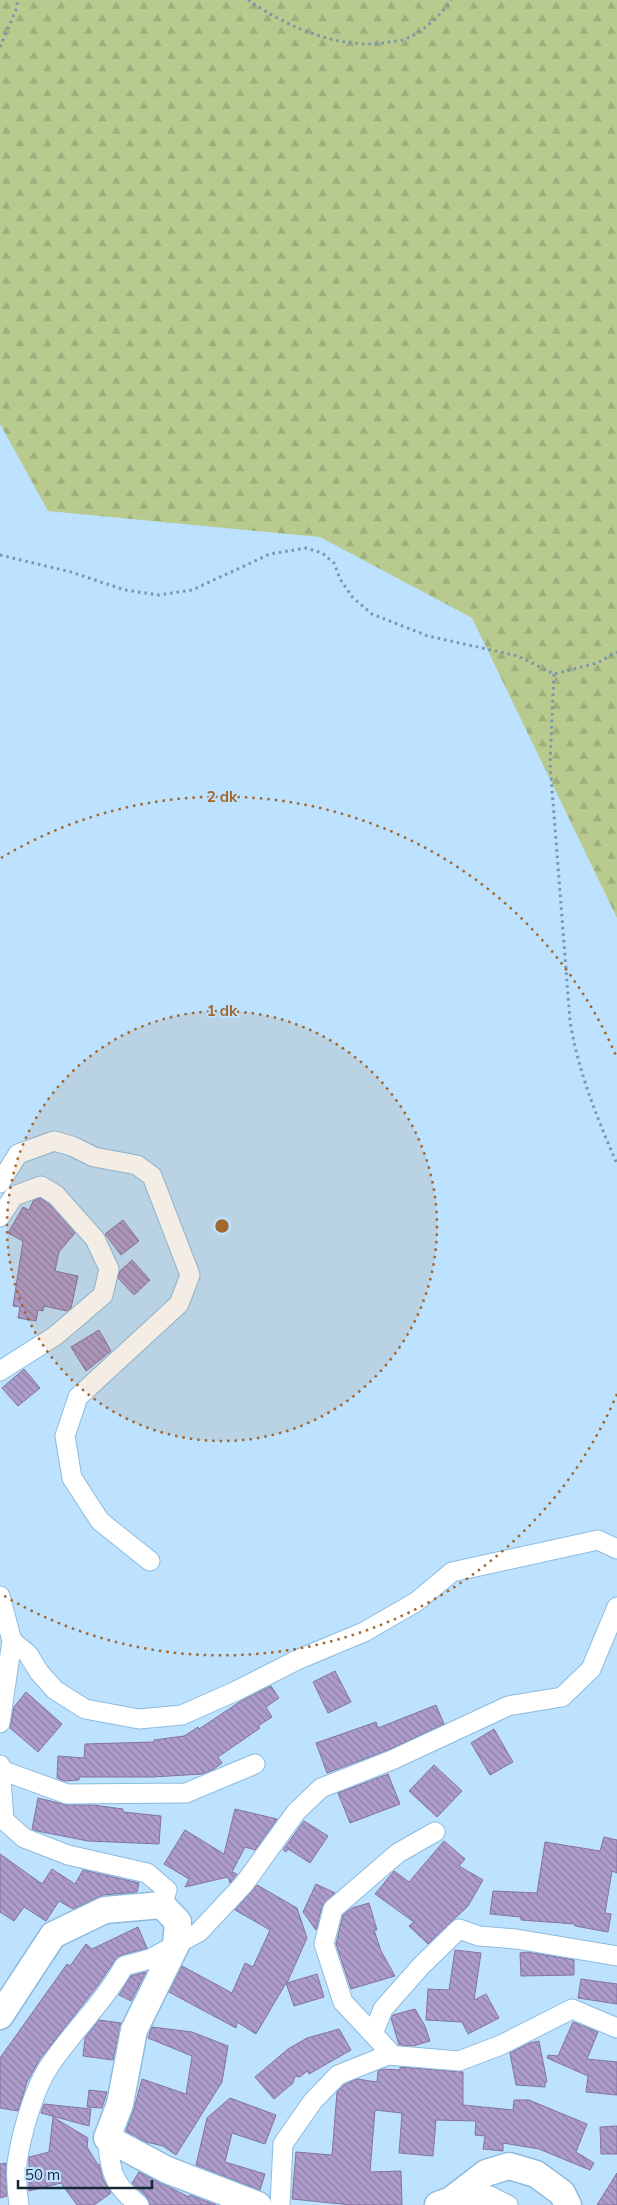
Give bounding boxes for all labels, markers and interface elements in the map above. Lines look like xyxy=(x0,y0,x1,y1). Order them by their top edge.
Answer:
text: 2 dk xyxy=(207,787,238,806)
text: 1 dk xyxy=(207,1001,238,1020)
centre of rings xyxy=(213,1217,231,1235)
scale bar xyxy=(18,2158,151,2190)
text: 50 m xyxy=(25,2165,60,2184)

